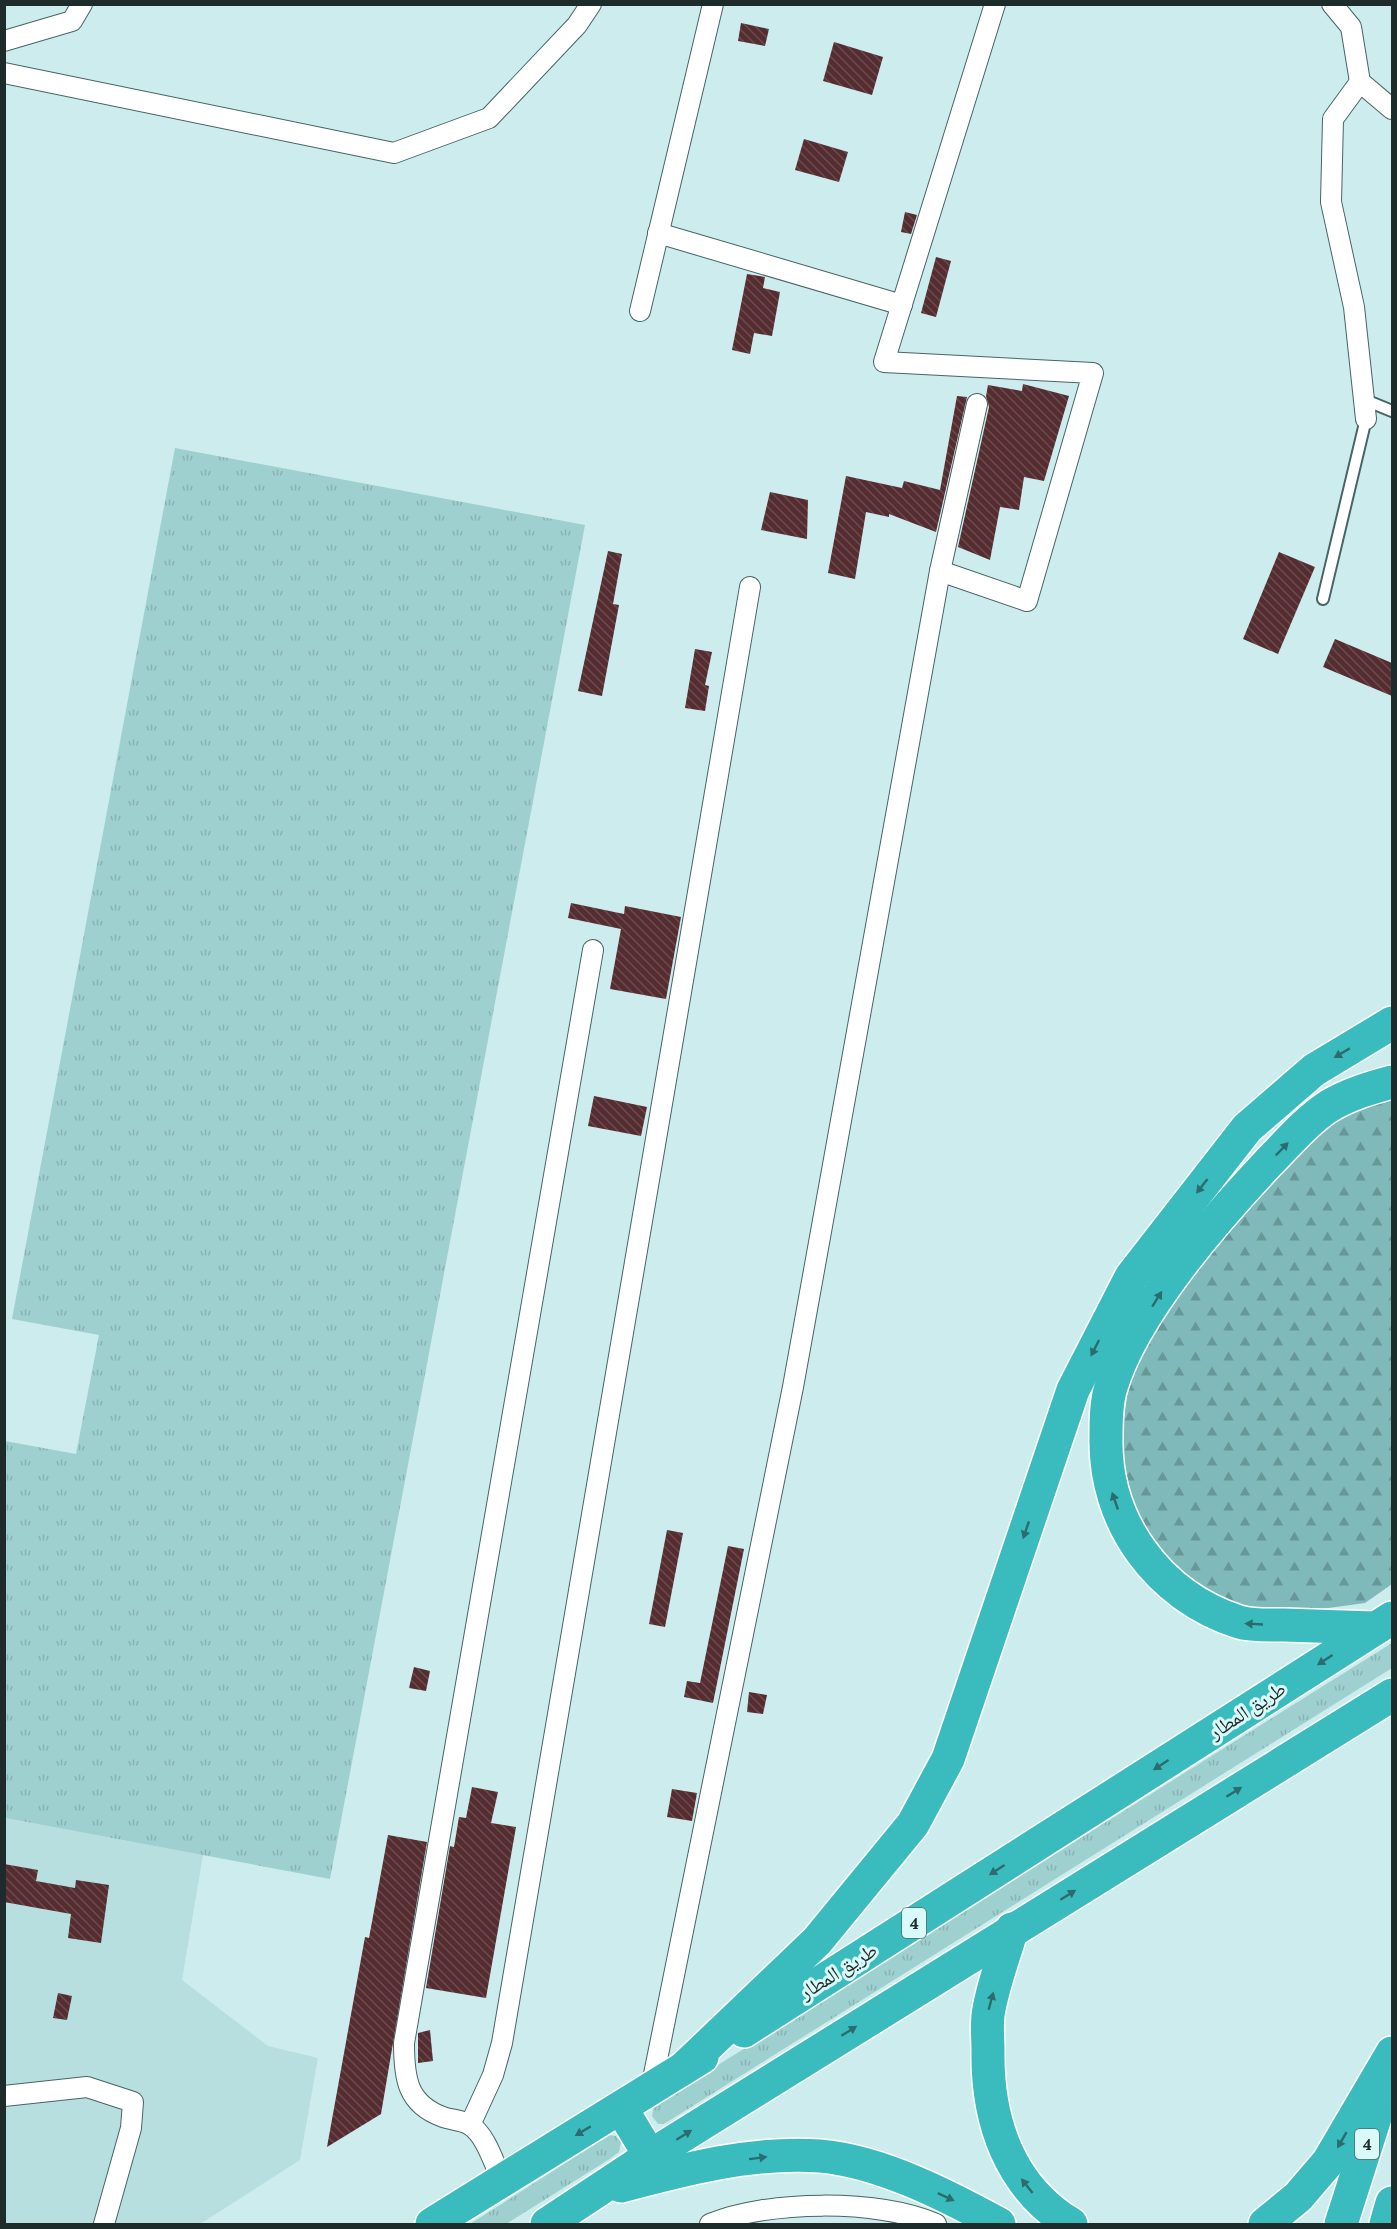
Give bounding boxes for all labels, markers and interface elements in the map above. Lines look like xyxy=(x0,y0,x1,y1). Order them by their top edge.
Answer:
one-way arrow xyxy=(1333,1048,1350,1058)
one-way arrow xyxy=(1275,1141,1289,1156)
one-way arrow xyxy=(1196,1178,1208,1193)
one-way arrow xyxy=(1152,1290,1163,1307)
one-way arrow xyxy=(1090,1339,1099,1356)
one-way arrow xyxy=(1110,1492,1120,1510)
one-way arrow xyxy=(1020,1521,1030,1539)
one-way arrow xyxy=(1244,1619,1263,1628)
one-way arrow xyxy=(1317,1655,1333,1666)
street label: طريق المطار xyxy=(1204,1677,1290,1744)
one-way arrow xyxy=(1153,1760,1169,1771)
one-way arrow xyxy=(1226,1787,1242,1798)
one-way arrow xyxy=(989,1865,1005,1876)
one-way arrow xyxy=(1060,1889,1076,1900)
road number: 4 xyxy=(902,1908,926,1938)
street label: طريق المطار xyxy=(794,1939,881,2005)
one-way arrow xyxy=(987,1991,996,2009)
one-way arrow xyxy=(841,2026,857,2037)
one-way arrow xyxy=(575,2126,591,2137)
one-way arrow xyxy=(676,2129,692,2140)
road number: 4 xyxy=(1355,2129,1379,2159)
one-way arrow xyxy=(1337,2131,1347,2148)
one-way arrow xyxy=(749,2153,768,2163)
one-way arrow xyxy=(1021,2179,1033,2195)
one-way arrow xyxy=(938,2192,956,2202)

